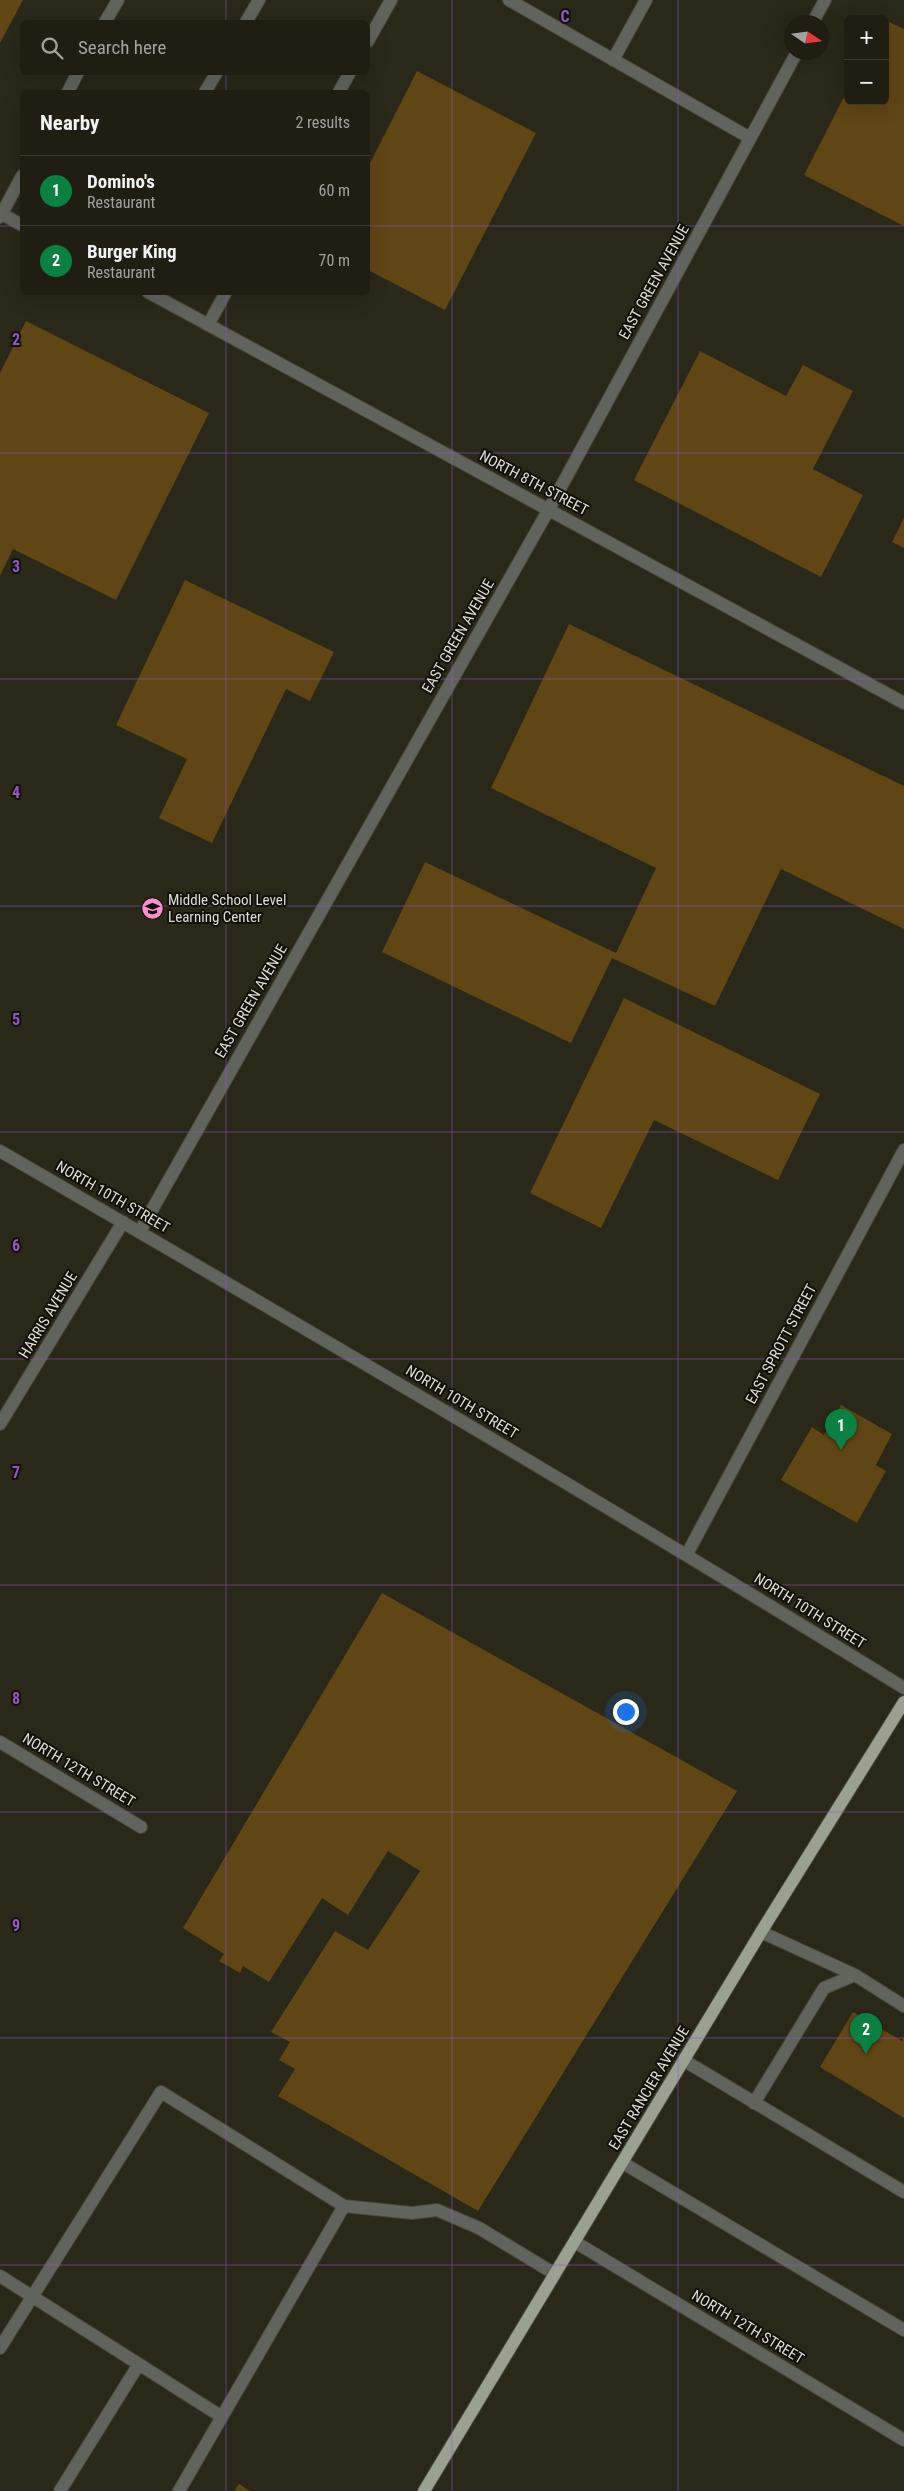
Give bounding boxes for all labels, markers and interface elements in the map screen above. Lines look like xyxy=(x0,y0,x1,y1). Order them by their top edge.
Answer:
text: C xyxy=(560,7,570,26)
north arrow xyxy=(784,15,829,60)
map controls xyxy=(844,15,889,105)
button: + xyxy=(844,15,889,60)
search box xyxy=(20,20,370,75)
icon: search xyxy=(38,34,66,62)
text: Search here xyxy=(78,36,166,59)
button: − xyxy=(844,60,889,105)
text: Nearby xyxy=(40,111,99,135)
text: 2 results xyxy=(295,113,350,132)
text: Domino's xyxy=(87,170,155,193)
text: 1 xyxy=(52,181,60,200)
text: 60 m xyxy=(318,181,350,200)
text: Restaurant xyxy=(87,193,155,212)
street label: EAST GREEN AVENUE xyxy=(615,221,693,343)
text: Burger King xyxy=(87,240,177,263)
text: 2 xyxy=(52,251,60,270)
text: 70 m xyxy=(318,251,350,270)
text: Restaurant xyxy=(87,263,155,282)
text: 2 xyxy=(12,330,20,349)
street label: NORTH 8TH STREET xyxy=(477,447,592,519)
text: 3 xyxy=(12,557,20,576)
street label: EAST GREEN AVENUE xyxy=(418,576,498,696)
text: 4 xyxy=(12,783,20,802)
place label: Middle School Level Learning Center xyxy=(168,891,286,926)
school or university icon: Middle School Level Learning Center xyxy=(140,897,164,921)
street label: EAST GREEN AVENUE xyxy=(211,941,291,1061)
text: 5 xyxy=(12,1010,20,1029)
street label: NORTH 10TH STREET xyxy=(53,1157,173,1237)
text: 6 xyxy=(12,1236,20,1255)
street label: HARRIS AVENUE xyxy=(15,1268,81,1362)
street label: EAST SPROTT STREET xyxy=(742,1281,820,1407)
street label: NORTH 10TH STREET xyxy=(402,1361,522,1443)
pin: 1 xyxy=(825,1409,857,1450)
text: 7 xyxy=(12,1463,20,1482)
street label: NORTH 10TH STREET xyxy=(751,1569,869,1653)
text: 8 xyxy=(12,1689,20,1708)
your location xyxy=(613,1699,639,1725)
street label: NORTH 12TH STREET xyxy=(19,1729,139,1811)
text: 9 xyxy=(12,1916,20,1935)
pin: 2 xyxy=(850,2013,882,2054)
street label: EAST RANCIER AVENUE xyxy=(605,2023,693,2153)
street label: NORTH 12TH STREET xyxy=(688,2286,808,2368)

